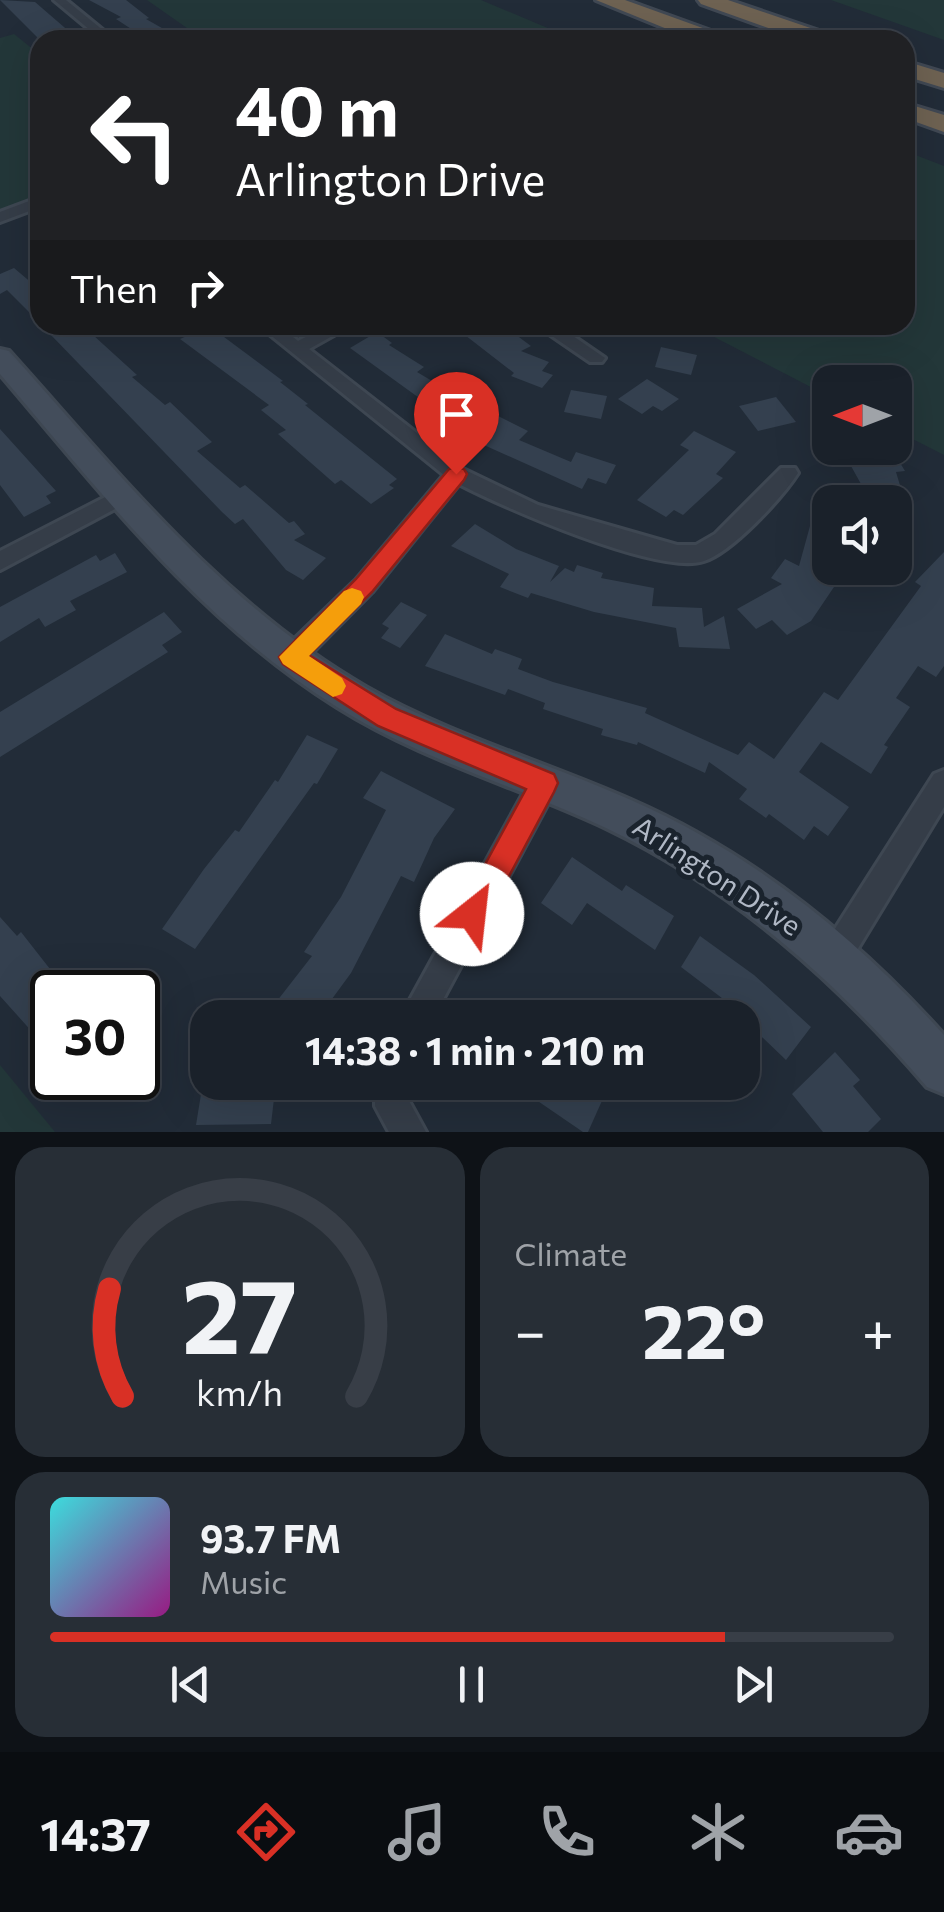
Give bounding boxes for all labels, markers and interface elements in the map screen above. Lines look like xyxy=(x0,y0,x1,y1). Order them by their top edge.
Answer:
text: 40 m xyxy=(235,65,399,150)
icon: left xyxy=(70,70,200,200)
text: Arlington Drive xyxy=(235,150,545,205)
icon: right xyxy=(178,260,233,315)
text: Then xyxy=(70,264,158,311)
north arrow xyxy=(812,365,912,465)
map controls xyxy=(812,365,912,585)
pin xyxy=(414,372,499,475)
icon: arrive xyxy=(429,387,484,442)
button: sound xyxy=(812,485,912,585)
street label: Arlington Drive xyxy=(627,808,808,942)
position arrow xyxy=(420,862,524,966)
speed limit sign: 30 xyxy=(30,970,160,1100)
text: 14:38 · 1 min · 210 m xyxy=(305,1026,645,1073)
text: Climate xyxy=(515,1233,627,1273)
text: 27 xyxy=(182,1248,298,1375)
text: 22° xyxy=(642,1283,765,1374)
text: − xyxy=(515,1296,546,1363)
text: + xyxy=(862,1296,894,1363)
text: km/h xyxy=(196,1370,283,1413)
text: 93.7 FM xyxy=(200,1514,341,1561)
text: Music xyxy=(200,1561,287,1601)
icon: previous xyxy=(163,1657,218,1712)
icon: pause xyxy=(444,1657,499,1712)
icon: next xyxy=(726,1657,781,1712)
icon: directions xyxy=(231,1797,301,1867)
icon: music xyxy=(382,1797,452,1867)
icon: phone xyxy=(532,1797,602,1867)
icon: climate xyxy=(683,1797,753,1867)
icon: car xyxy=(834,1797,904,1867)
text: 14:37 xyxy=(40,1805,151,1860)

